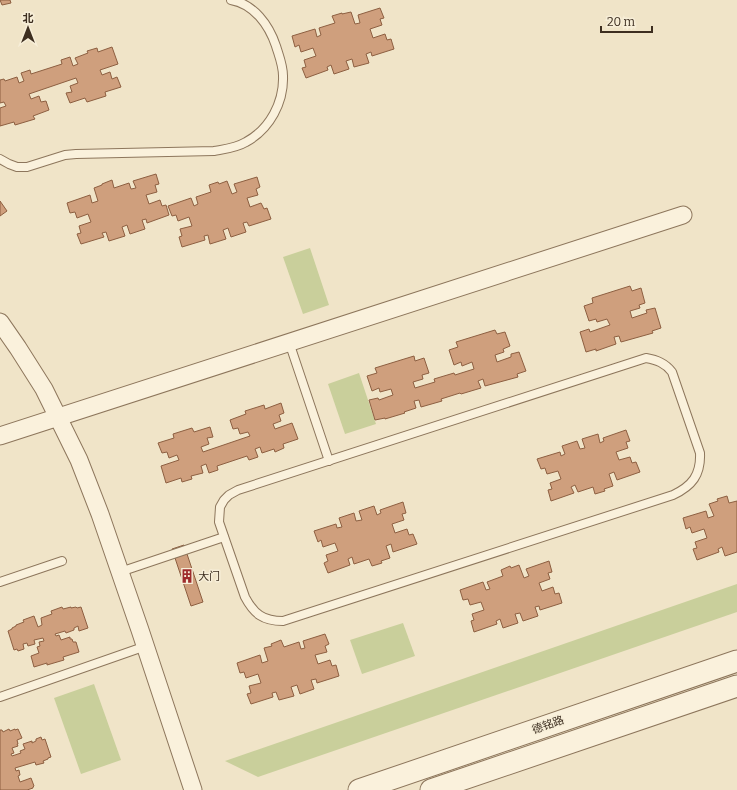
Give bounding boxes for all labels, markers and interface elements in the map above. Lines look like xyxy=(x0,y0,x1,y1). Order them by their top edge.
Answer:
north arrow xyxy=(8,8,48,48)
scale bar xyxy=(601,8,652,34)
text: 北 xyxy=(23,12,34,25)
text: 20 m xyxy=(607,15,636,29)
building icon: 大门 xyxy=(179,568,195,584)
place label: 大门 xyxy=(198,570,220,583)
street label: 德铭路 xyxy=(530,713,566,737)

